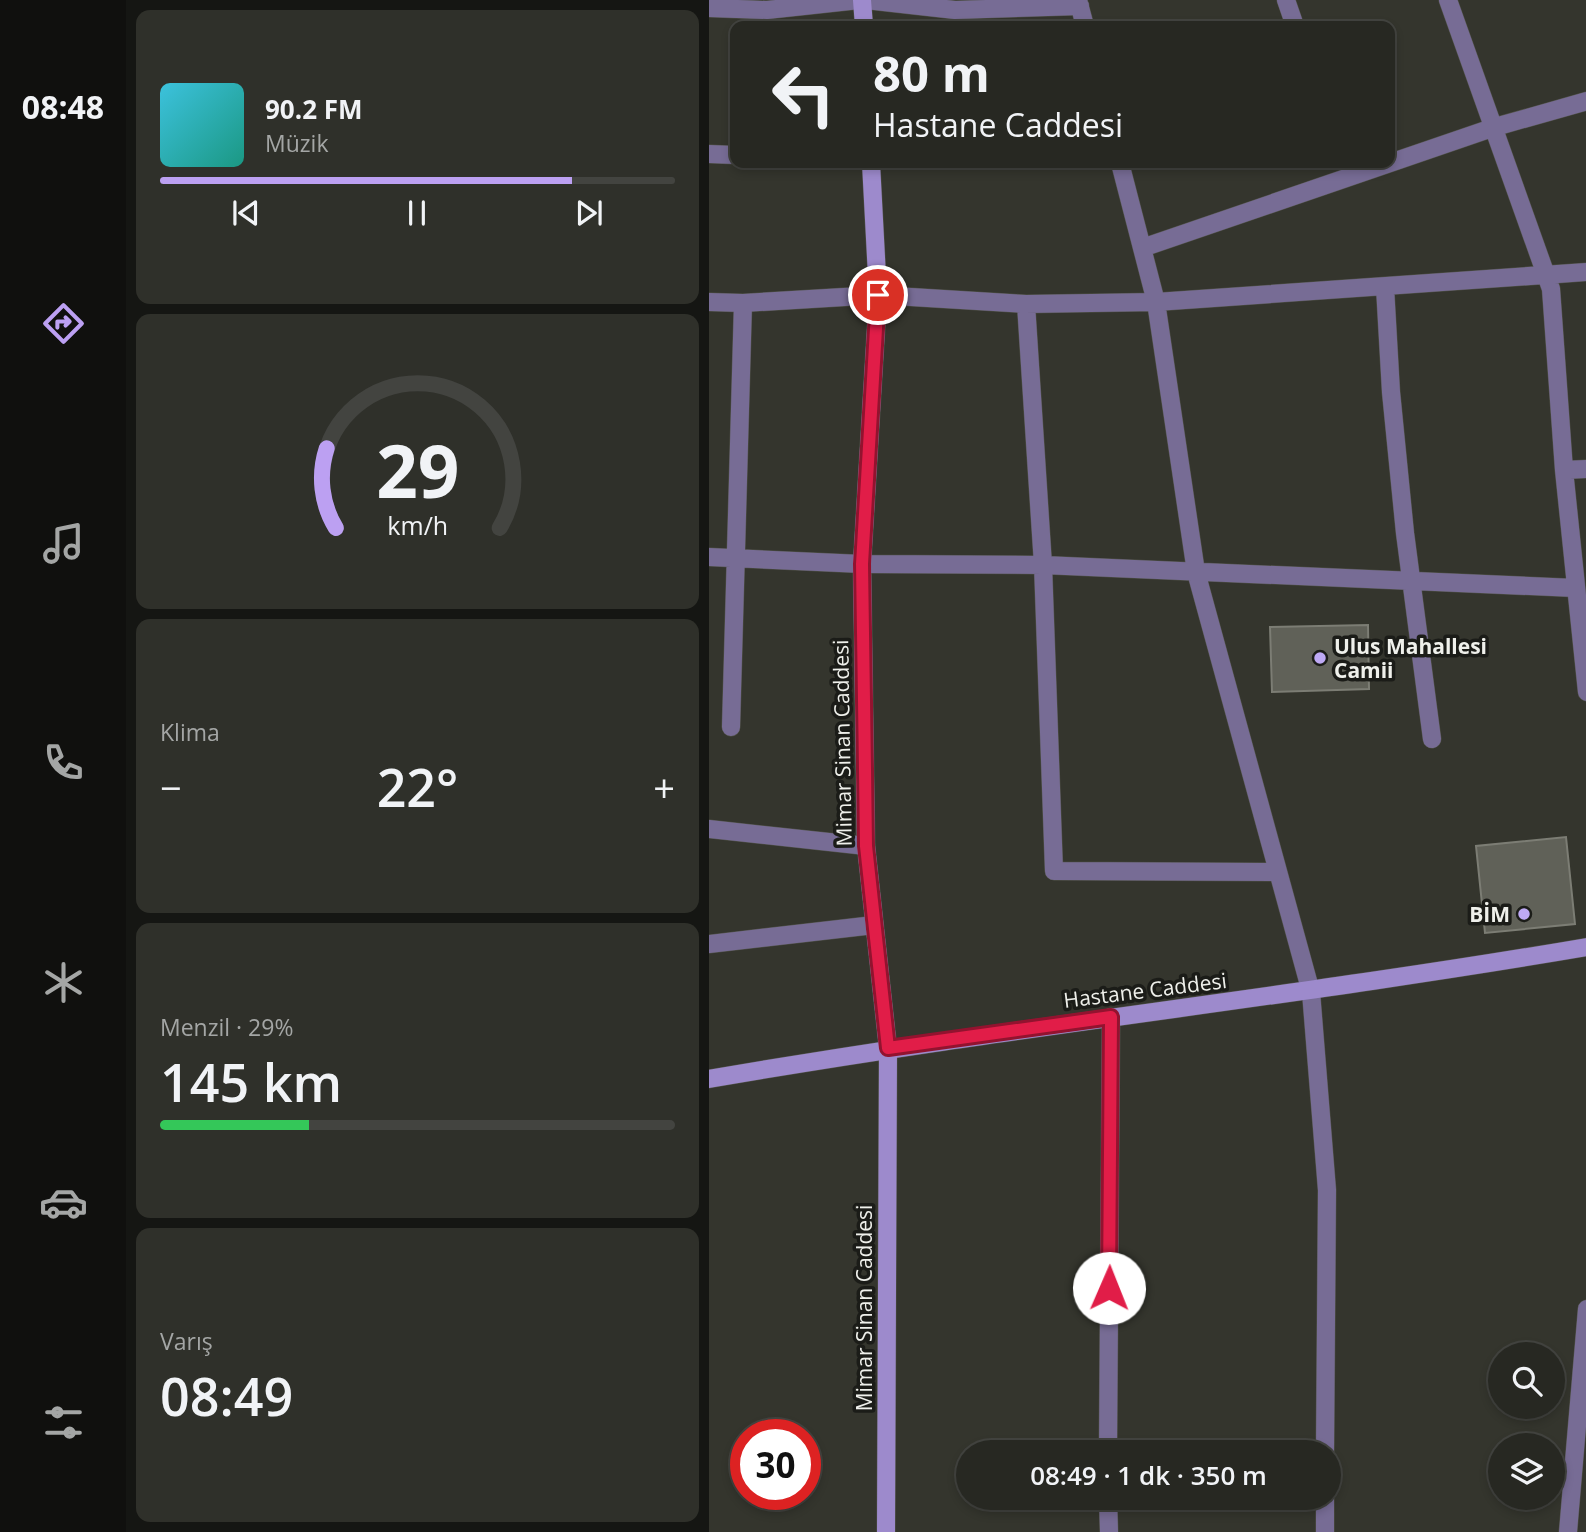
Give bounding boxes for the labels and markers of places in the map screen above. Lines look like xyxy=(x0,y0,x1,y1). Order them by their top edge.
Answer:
pin xyxy=(848,265,908,325)
place label: Ulus Mahallesi Camii xyxy=(1334,632,1487,684)
marker: Ulus Mahallesi Camii xyxy=(1312,650,1328,666)
place label: BİM xyxy=(1469,900,1510,928)
marker: BİM xyxy=(1516,906,1532,922)

